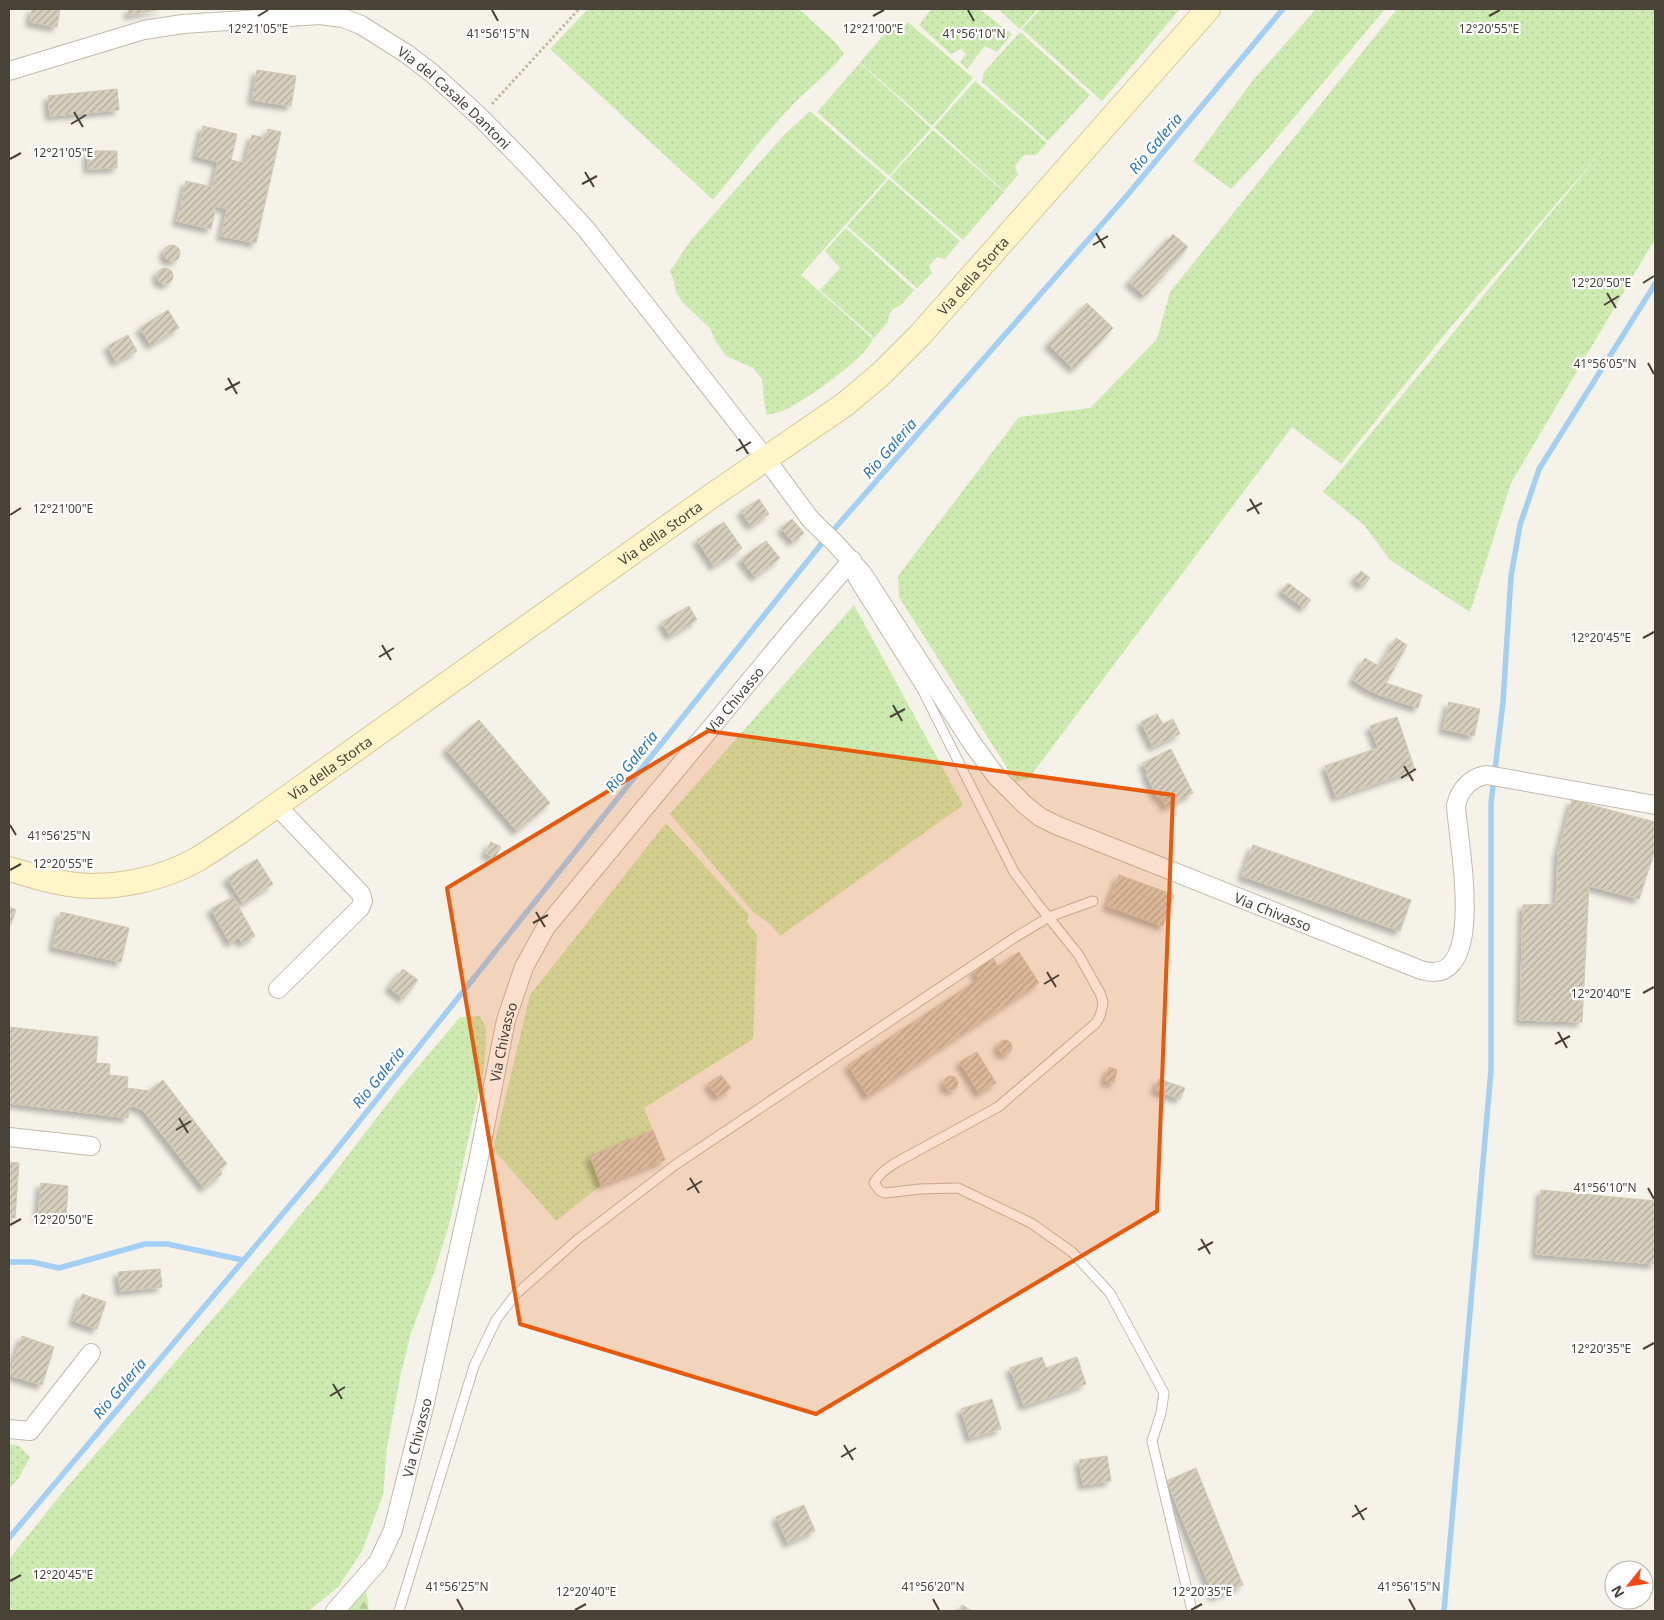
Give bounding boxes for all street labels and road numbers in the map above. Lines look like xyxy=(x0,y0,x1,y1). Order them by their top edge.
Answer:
street label: Via del Casale Dantoni xyxy=(394,41,515,153)
street label: Via della Storta xyxy=(933,232,1012,319)
street label: Via della Storta xyxy=(614,496,706,569)
street label: Via Chivasso xyxy=(701,662,768,737)
street label: Via della Storta xyxy=(284,731,376,804)
street label: Via Chivasso xyxy=(1232,887,1315,935)
street label: Via Chivasso xyxy=(485,999,521,1083)
street label: Via Chivasso xyxy=(397,1396,435,1479)

